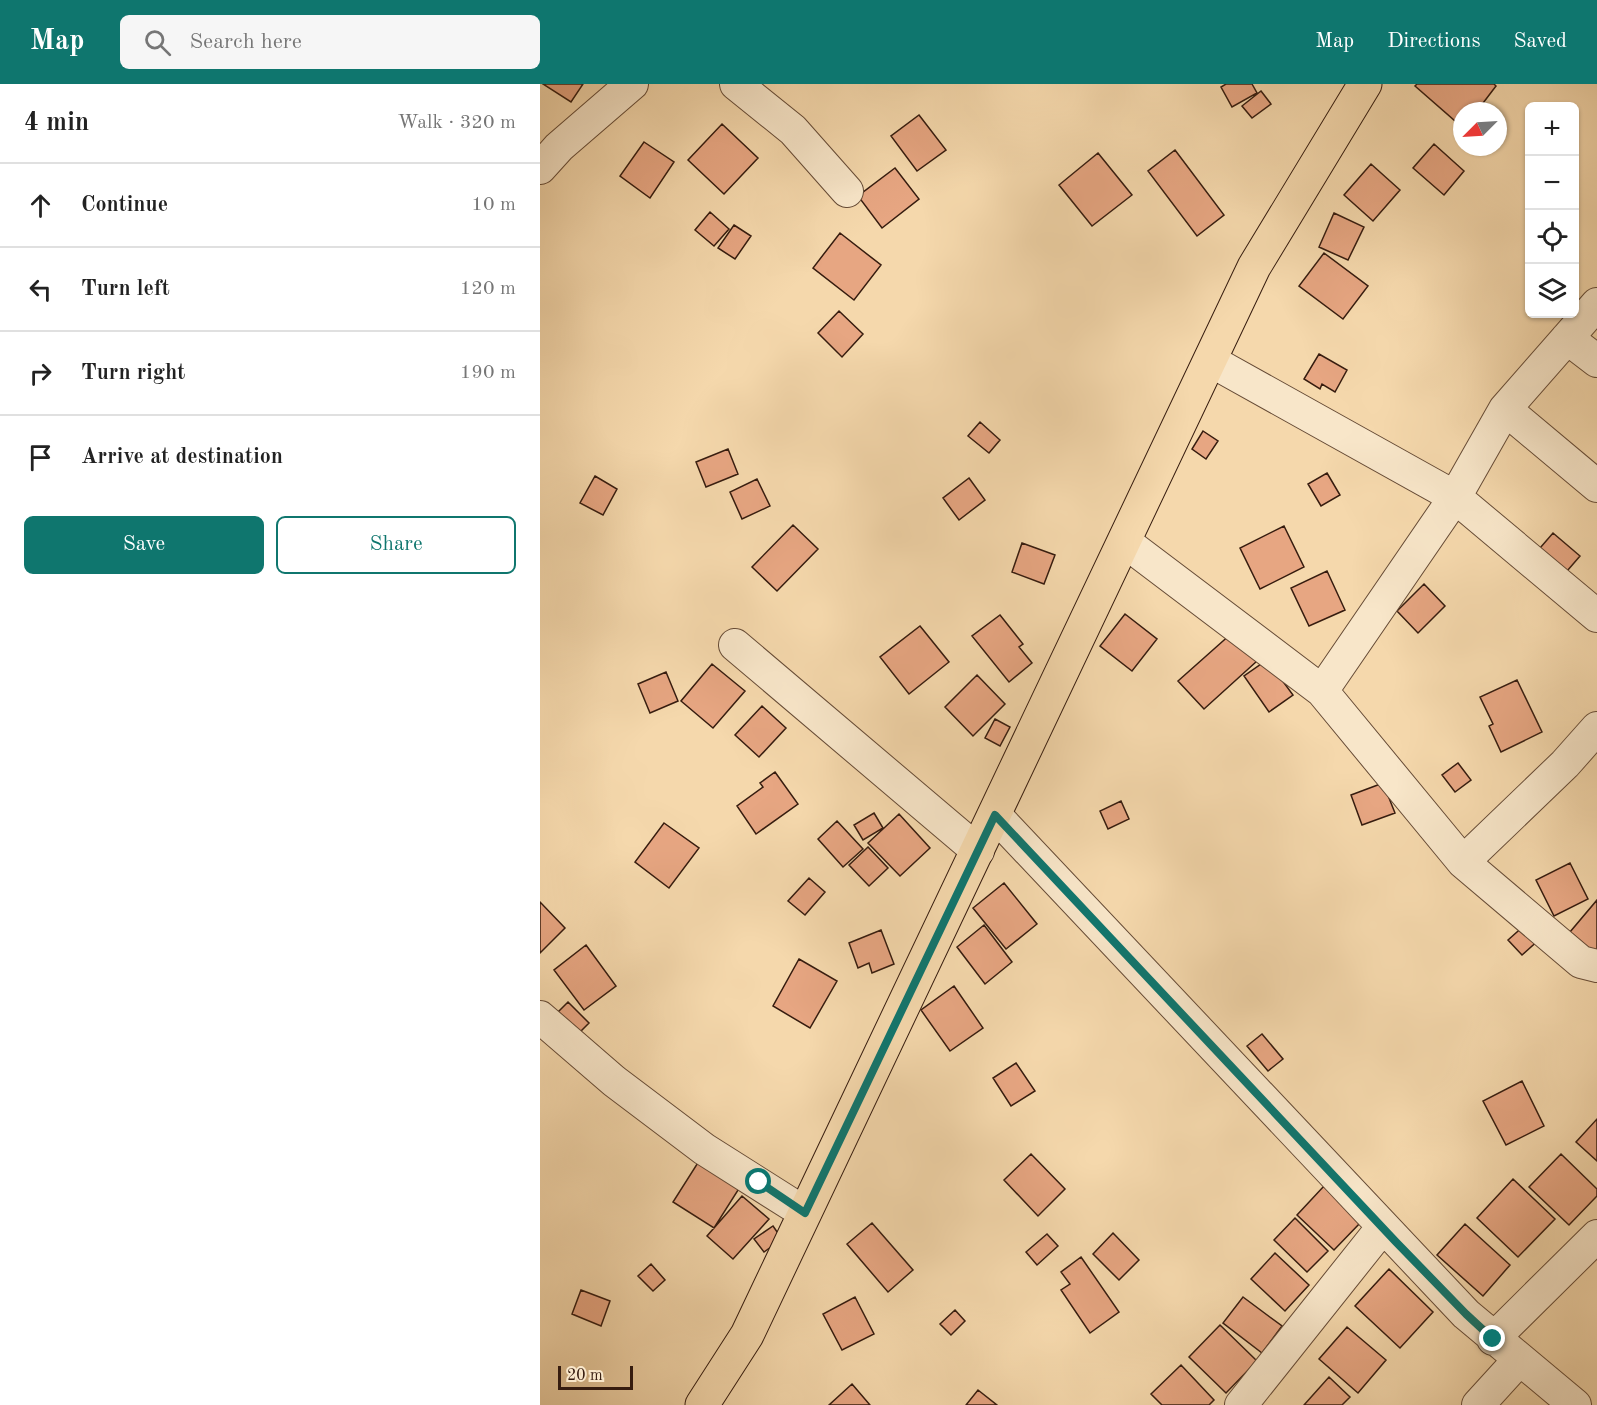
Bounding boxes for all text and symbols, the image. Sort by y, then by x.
search box [120,15,540,69]
icon: search [141,26,174,59]
text: Map [30,28,84,56]
text: Search here [189,31,302,53]
text: Map [1315,31,1354,52]
text: Directions [1387,31,1481,52]
text: Saved [1514,31,1567,52]
north arrow [1453,102,1507,156]
map controls [1525,102,1579,318]
button: + [1525,102,1579,156]
text: 4 min [24,110,89,136]
text: Walk · 320 m [397,113,516,133]
button: − [1525,156,1579,210]
icon: ahead [24,189,57,222]
text: Continue [81,194,168,216]
text: 10 m [471,195,516,215]
button: locate [1525,210,1579,264]
button: layers [1525,264,1579,318]
icon: left [24,273,57,306]
text: Turn left [81,278,170,300]
text: 120 m [460,279,516,299]
icon: right [24,357,57,390]
text: Turn right [81,362,185,384]
text: 190 m [460,363,516,383]
icon: arrive [24,441,57,474]
text: Arrive at destination [81,446,283,468]
button: Save [24,516,264,574]
button: Share [276,516,516,574]
route start [745,1168,771,1194]
route end [1479,1325,1505,1351]
scale bar [558,1363,633,1390]
text: 20 m [567,1368,603,1384]

